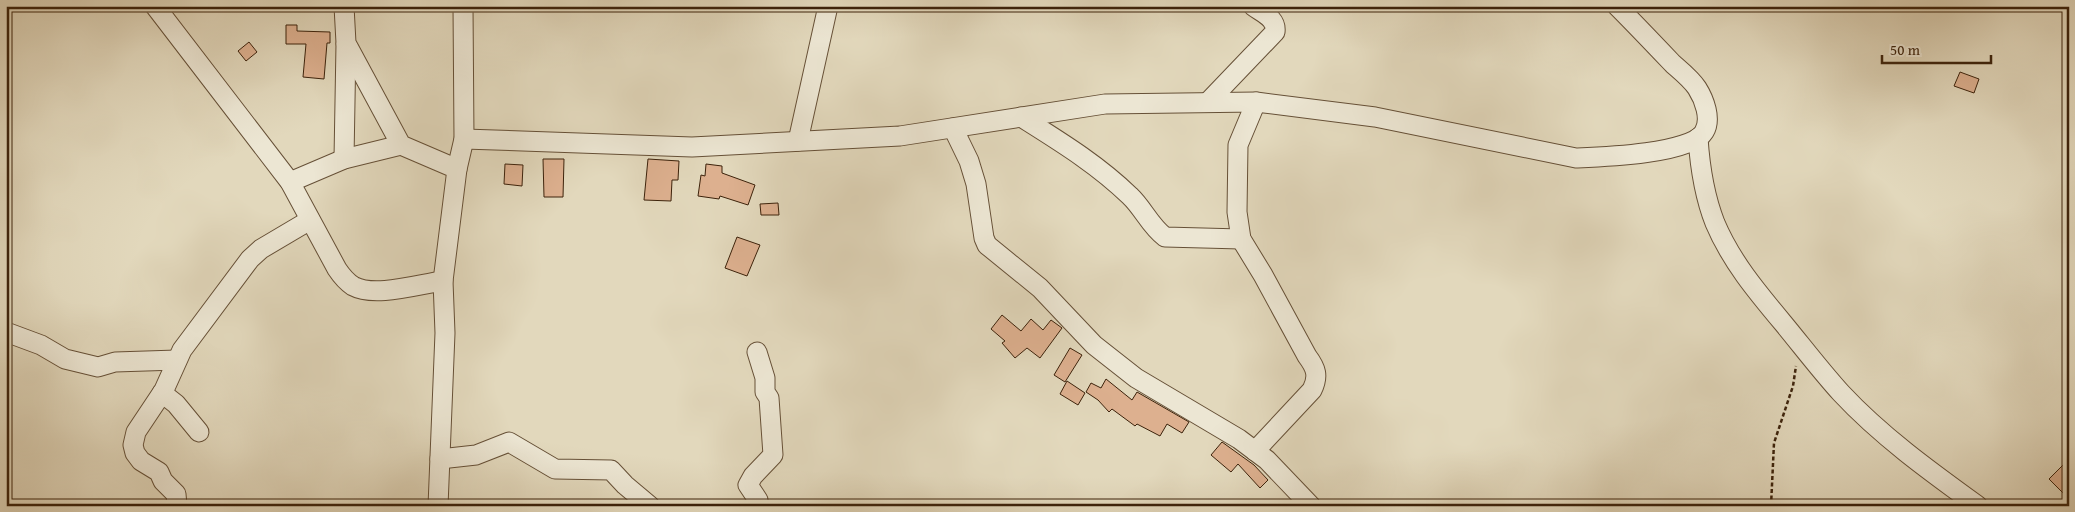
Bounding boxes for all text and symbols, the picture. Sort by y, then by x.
scale bar [1882,32,1991,64]
text: 50 m [1890,39,1921,60]

